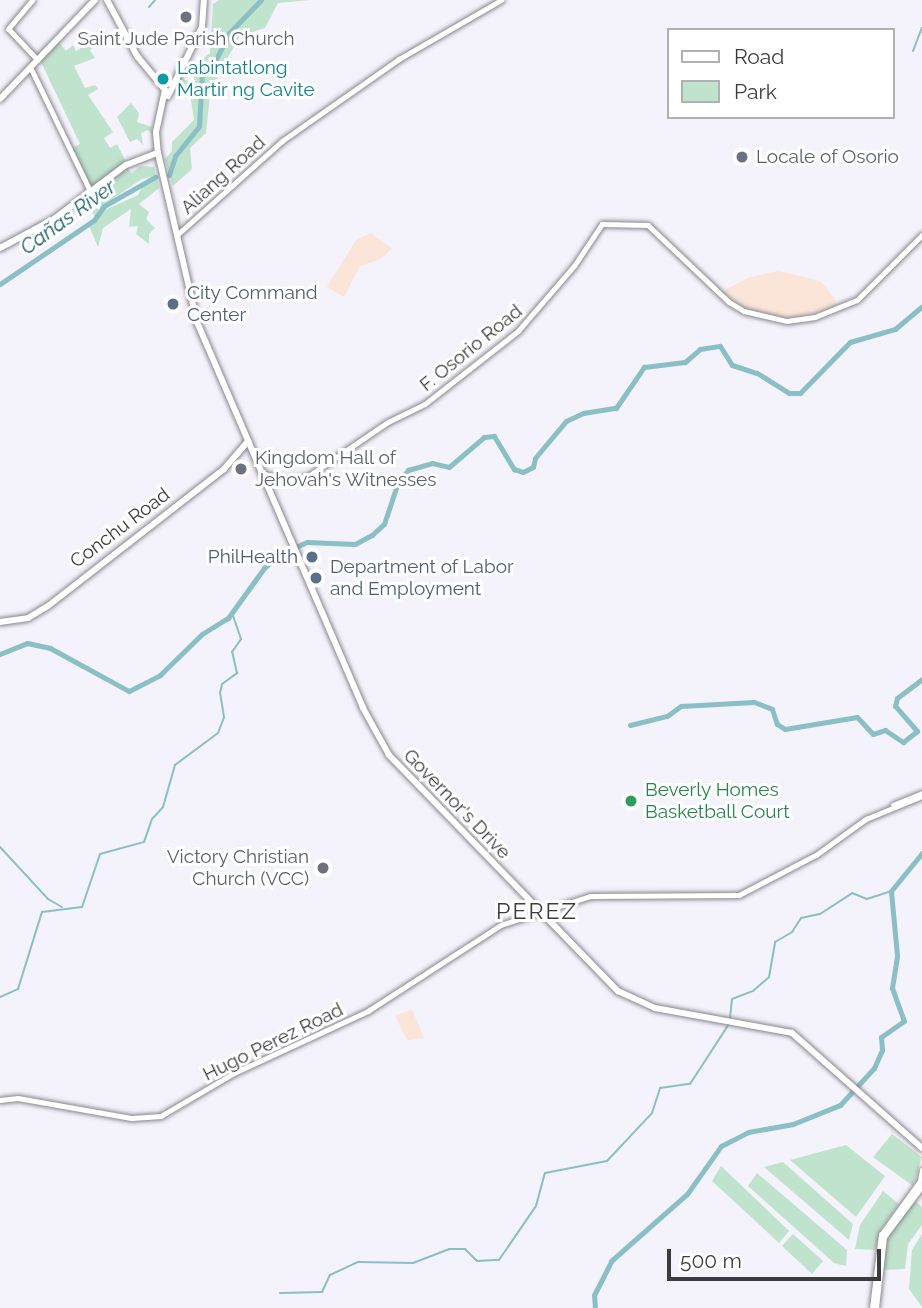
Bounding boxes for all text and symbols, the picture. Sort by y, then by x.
marker: Saint Jude Parish Church [178,9,194,25]
place label: Saint Jude Parish Church [77,28,295,50]
legend [666,28,894,119]
text: Road [734,44,784,69]
place label: Labintatlong Martir ng Cavite [177,57,315,101]
marker: Labintatlong Martir ng Cavite [155,71,171,87]
text: Park [734,79,777,104]
street label: Aliang Road [176,131,270,219]
place label: Locale of Osorio [756,146,899,168]
marker: Locale of Osorio [734,149,750,165]
water label: Cañas River [15,174,121,260]
place label: City Command Center [187,282,318,326]
marker: City Command Center [165,296,181,312]
street label: F. Osorio Road [415,300,527,396]
place label: Kingdom Hall of Jehovah's Witnesses [255,447,437,491]
marker: Kingdom Hall of Jehovah's Witnesses [233,461,249,477]
street label: Conchu Road [66,483,174,573]
place label: PhilHealth [208,546,298,568]
marker: PhilHealth [304,549,320,565]
place label: Department of Labor and Employment [330,556,514,600]
marker: Department of Labor and Employment [308,570,324,586]
street label: Governor's Drive [399,744,515,864]
place label: Beverly Homes Basketball Court [645,779,790,823]
marker: Beverly Homes Basketball Court [623,793,639,809]
place label: Victory Christian Church (VCC) [166,846,309,890]
marker: Victory Christian Church (VCC) [315,860,331,876]
district label: PEREZ [497,897,577,925]
street label: Hugo Perez Road [199,998,347,1086]
scale bar [670,1234,884,1278]
text: 500 m [680,1248,742,1273]

